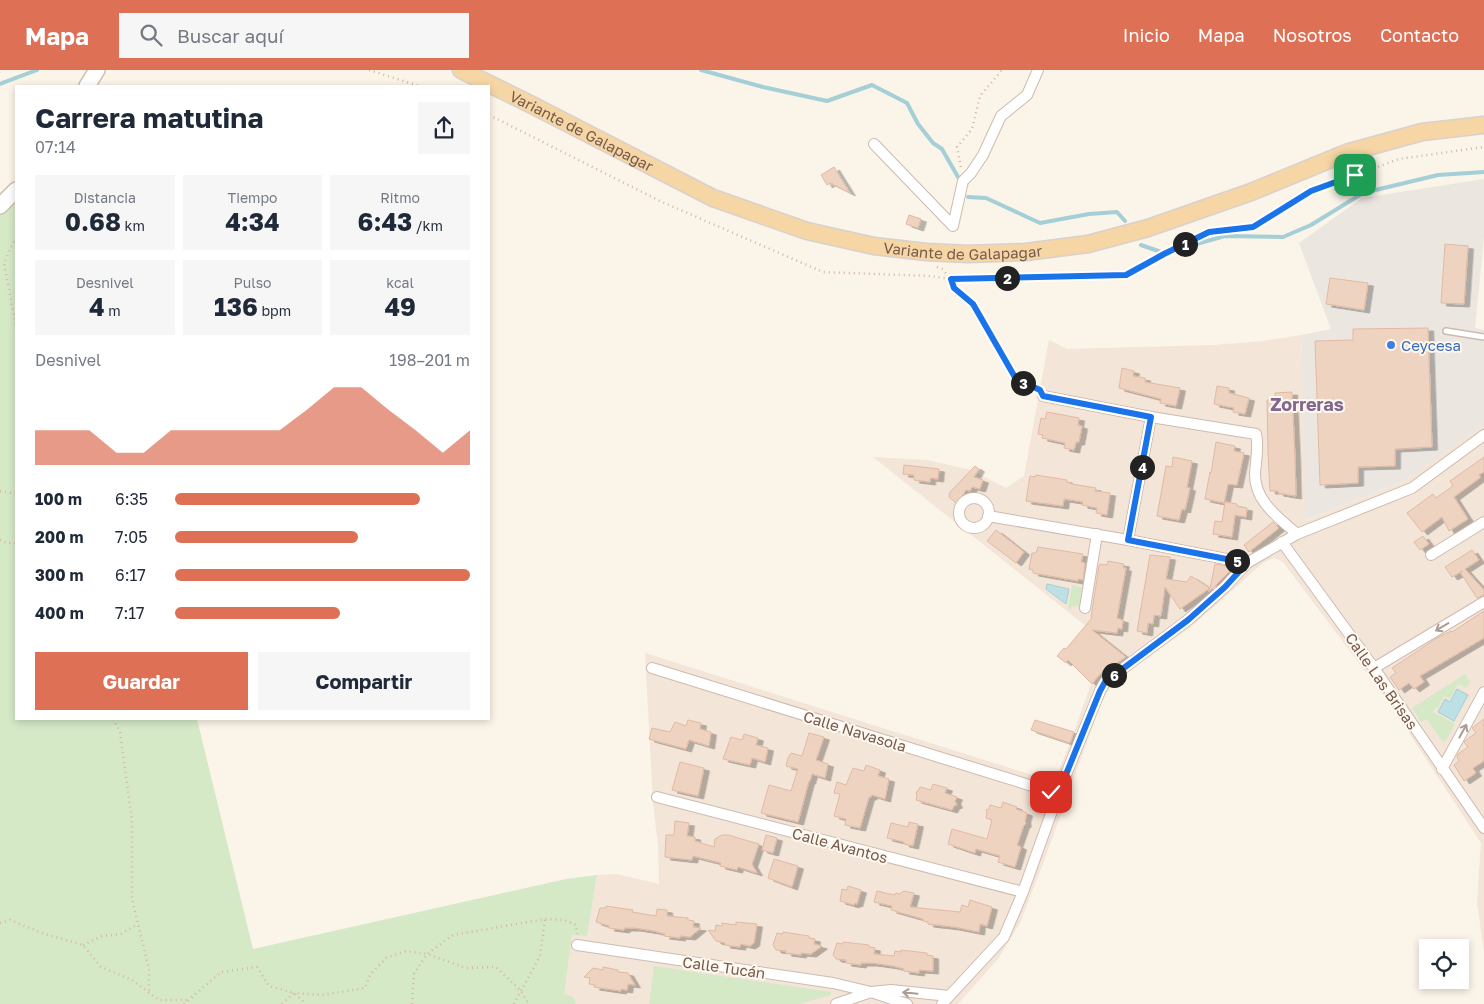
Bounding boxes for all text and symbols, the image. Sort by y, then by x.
search box [119,13,469,58]
text: Mapa [25,21,89,50]
icon: search [137,21,165,49]
text: Buscar aquí [177,24,284,47]
text: Inicio [1123,24,1170,46]
text: Mapa [1198,24,1245,46]
text: Nosotros [1273,24,1352,46]
text: Contacto [1380,24,1459,46]
street label: Variante de Galapagar [507,86,657,175]
text: Carrera matutina [35,101,263,134]
button: share [418,102,470,154]
text: 07:14 [35,137,76,157]
pin [1334,154,1376,196]
icon: arrive [1341,161,1369,189]
text: Distancia [74,189,136,206]
text: Tiempo [228,189,277,206]
text: Ritmo [380,189,420,206]
text: 0.68 [65,206,121,237]
text: 4:34 [225,206,280,237]
text: 6:43 [358,206,412,237]
text: km [121,217,145,234]
text: /km [412,217,443,234]
pin: 1 [1172,232,1198,256]
text: 1 [1182,236,1189,253]
street label: Variante de Galapagar [883,238,1043,263]
pin: 2 [994,266,1020,290]
text: 2 [1003,270,1012,287]
text: Desnivel [76,274,134,291]
text: Pulso [234,274,271,291]
text: kcal [386,274,414,291]
text: 4 [89,291,105,322]
text: 136 [214,291,258,322]
text: 49 [384,291,416,322]
text: m [105,302,121,319]
text: bpm [258,302,291,319]
place label: Ceycesa [1401,336,1461,354]
marker: Ceycesa [1385,339,1397,351]
text: Desnivel [35,350,101,370]
text: 198–201 m [389,350,470,370]
pin: 3 [1010,370,1036,396]
text: 3 [1019,375,1028,392]
district label: Zorreras [1270,393,1344,415]
pin: 4 [1130,454,1154,480]
text: 4 [1138,459,1147,476]
text: 100 m [35,489,82,509]
text: 6:35 [115,489,148,509]
text: 200 m [35,527,84,547]
text: 7:05 [115,527,147,547]
pin: 5 [1224,548,1250,574]
text: 5 [1233,553,1242,570]
text: 300 m [35,565,84,585]
text: 6:17 [115,565,146,585]
text: 400 m [35,603,84,623]
text: 7:17 [115,603,145,623]
one-way arrow [1436,623,1450,633]
street label: Calle Las Brisas [1342,629,1422,733]
button: Guardar [35,652,248,710]
button: Compartir [258,652,470,710]
pin: 6 [1102,662,1126,688]
text: 6 [1110,667,1119,684]
street label: Calle Navasola [801,707,909,755]
one-way arrow [1458,723,1468,738]
pin [1030,771,1072,813]
icon: check [1037,778,1065,806]
street label: Calle Avantos [790,824,890,866]
map controls [1419,939,1469,989]
button: locate [1419,939,1469,989]
street label: Calle Tucán [681,952,767,982]
one-way arrow [903,988,919,998]

